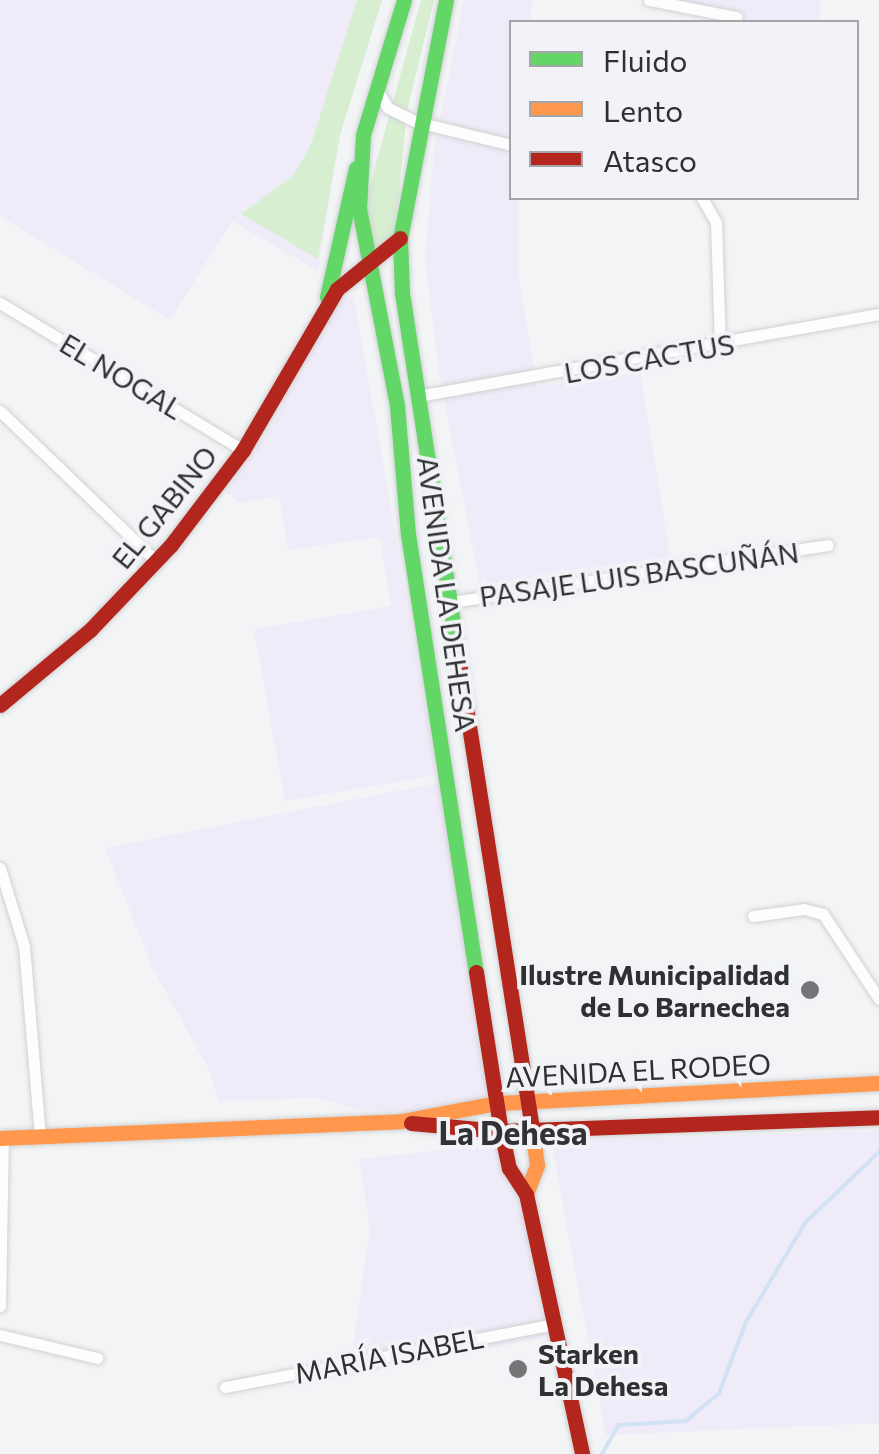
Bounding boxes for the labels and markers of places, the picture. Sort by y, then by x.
place label: Ilustre Municipalidad de Lo Barnechea [519,957,790,1023]
marker: Ilustre Municipalidad de Lo Barnechea [799,979,821,1001]
place label: Starken La Dehesa [538,1336,668,1402]
marker: Starken La Dehesa [507,1358,529,1380]

